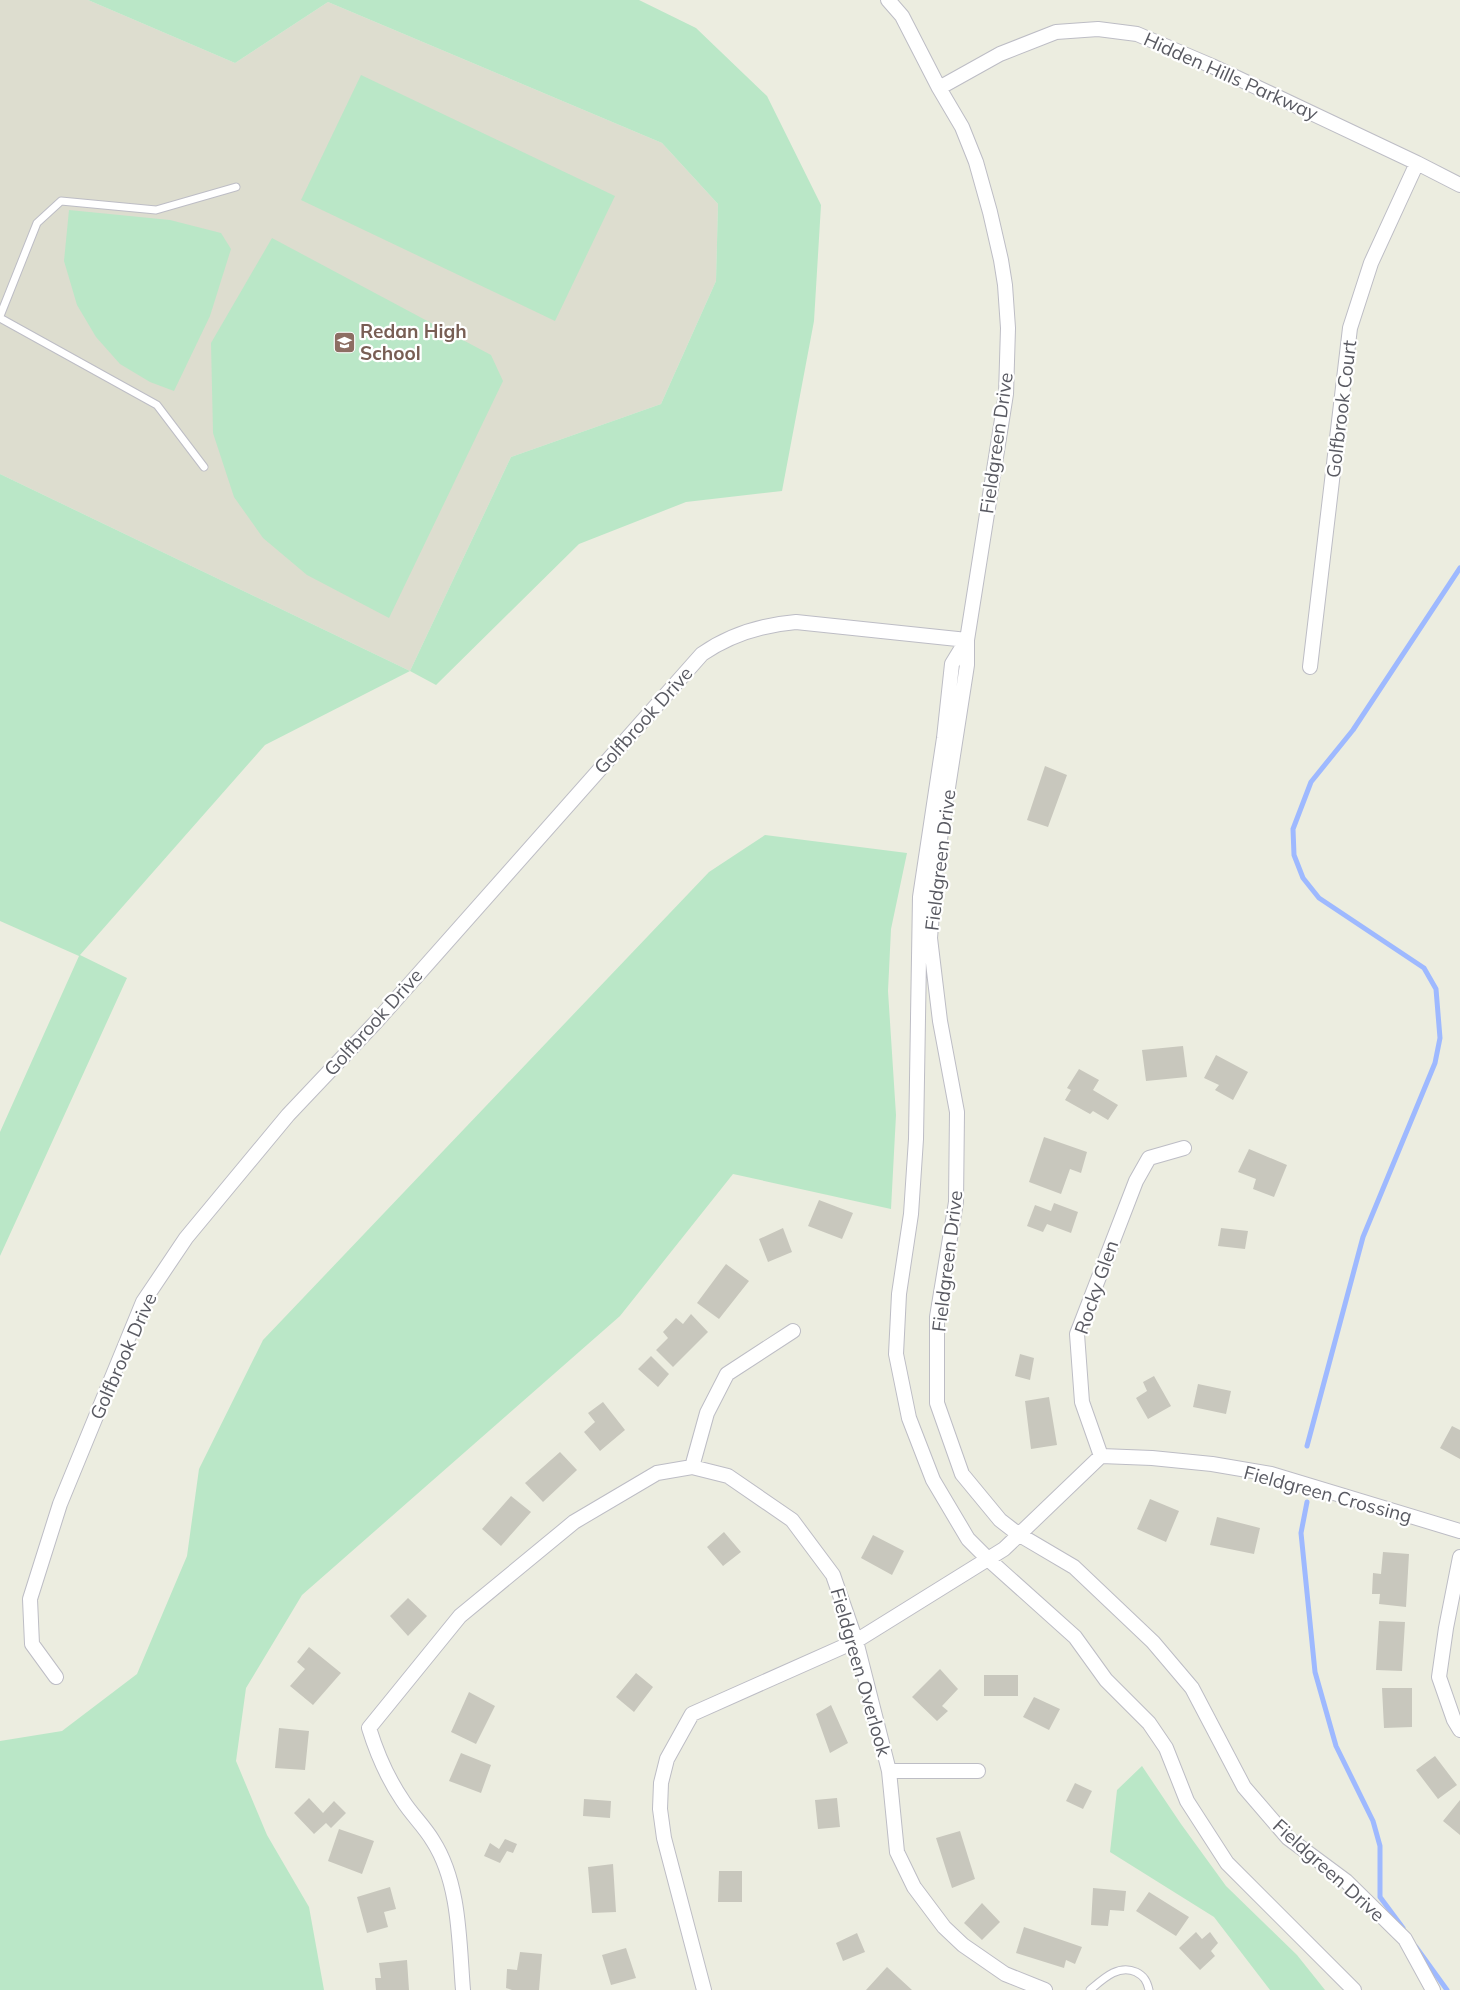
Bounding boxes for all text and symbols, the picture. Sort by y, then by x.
street label: Hidden Hills Parkway [1140,27,1322,125]
place label: Redan High School [360,319,467,365]
school or university icon: Redan High School [332,330,356,354]
street label: Golfbrook Court [1321,338,1361,479]
street label: Fieldgreen Drive [974,371,1018,515]
street label: Golfbrook Drive [589,661,697,779]
street label: Fieldgreen Drive [919,788,961,932]
street label: Golfbrook Drive [319,963,427,1081]
street label: Fieldgreen Drive [926,1189,968,1333]
street label: Rocky Glen [1069,1237,1123,1337]
street label: Golfbrook Drive [84,1289,162,1423]
street label: Fieldgreen Crossing [1241,1460,1415,1528]
street label: Fieldgreen Overlook [825,1585,897,1759]
street label: Fieldgreen Drive [1268,1813,1390,1927]

